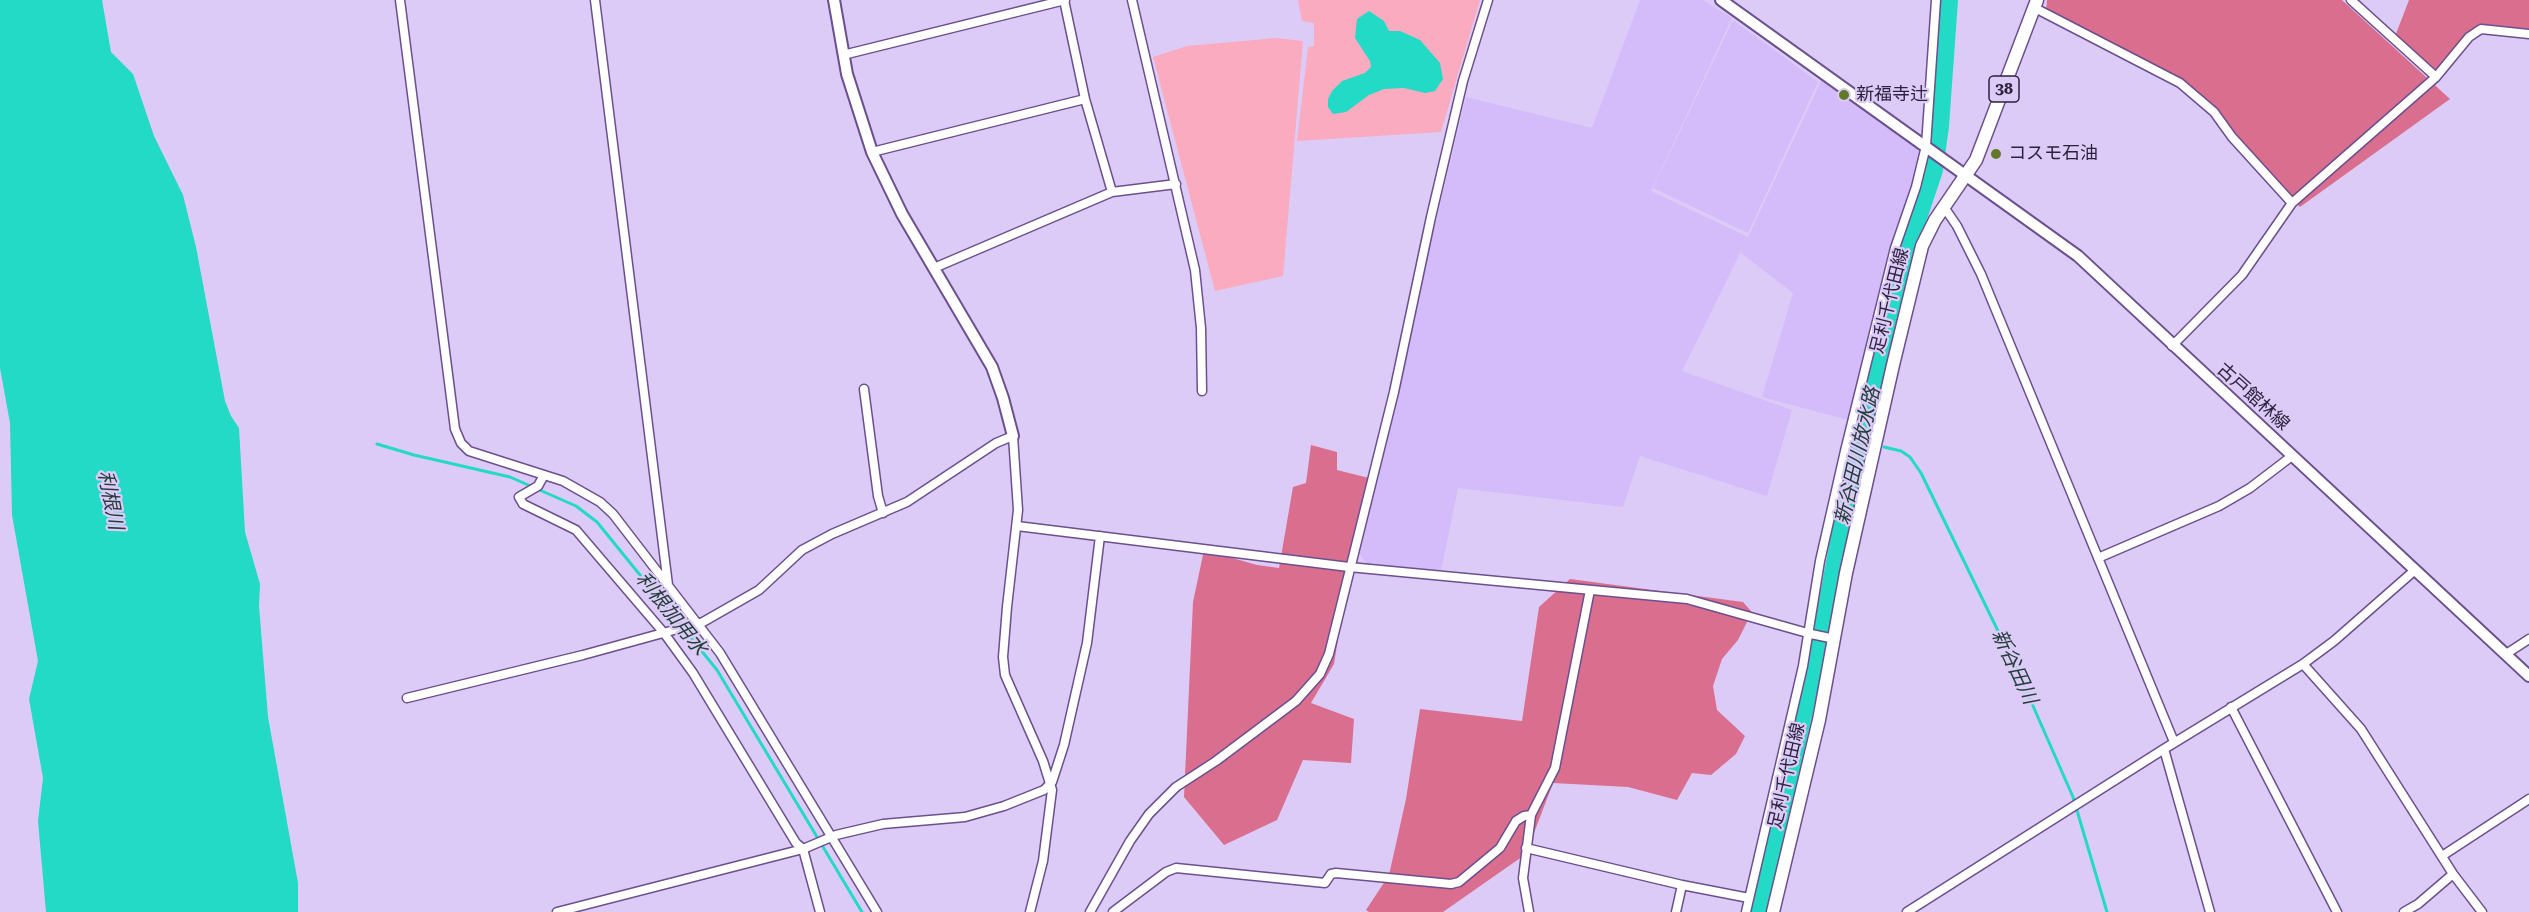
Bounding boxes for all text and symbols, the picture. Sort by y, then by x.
road number: 38 [1989,76,2019,102]
place label: 新福寺辻 [1856,84,1928,106]
marker: 新福寺辻 [1837,88,1851,102]
place label: コスモ石油 [2008,143,2098,165]
marker: コスモ石油 [1989,147,2003,161]
street label: 足利千代田線 [1866,246,1914,356]
street label: 古戸館林線 [2212,359,2294,435]
water label: 新谷田川放水路 [1831,385,1885,527]
water label: 利根川 [92,468,128,532]
water label: 利根加用水 [630,568,712,660]
water label: 新谷田川 [1986,626,2042,708]
street label: 足利千代田線 [1764,721,1810,831]

